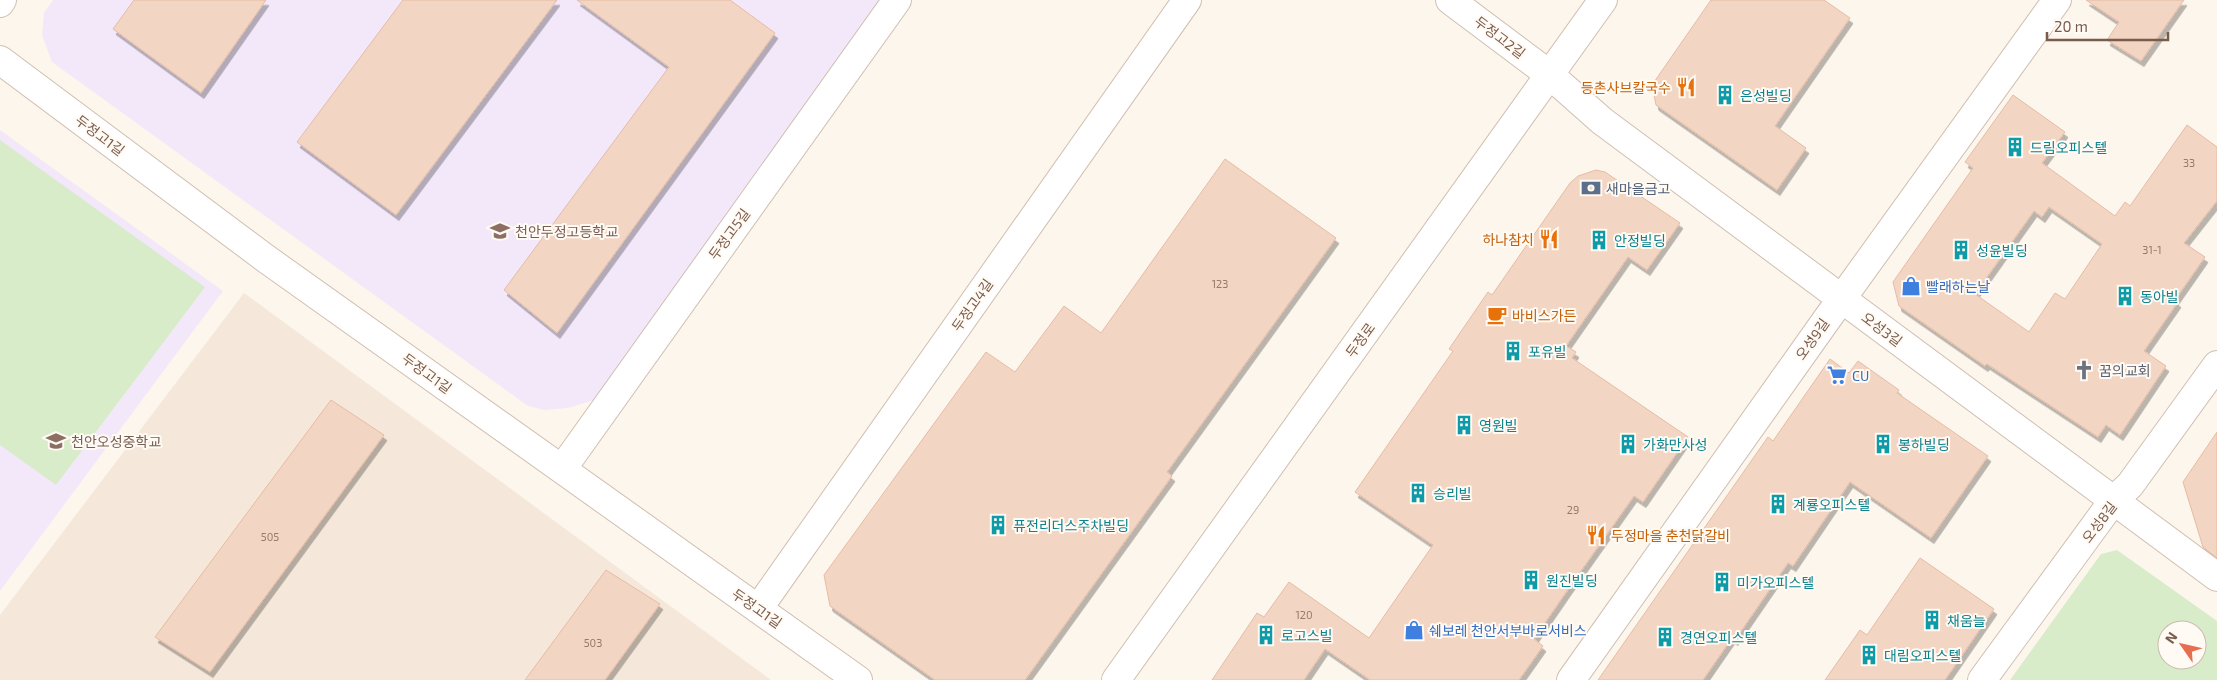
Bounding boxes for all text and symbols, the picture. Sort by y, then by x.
scale bar [2047,10,2168,42]
street label: 두정고2길 [1471,12,1529,62]
text: 20 m [2054,17,2088,35]
restaurant icon: 등촌사브칼국수 [1675,76,1697,98]
place label: 등촌사브칼국수 [1581,79,1671,96]
building icon: 은성빌딩 [1714,84,1736,106]
place label: 은성빌딩 [1740,87,1792,104]
street label: 두정고1길 [72,111,128,159]
building icon: 드림오피스텔 [2004,136,2026,158]
place label: 드림오피스텔 [2030,139,2107,156]
house number: 33 [2183,156,2195,169]
bank icon: 새마을금고 [1580,177,1602,199]
place label: 새마을금고 [1606,180,1671,197]
street label: 두정고5길 [705,205,753,263]
school or university icon: 천안두정고등학교 [489,220,511,242]
place label: 천안두정고등학교 [515,223,618,240]
restaurant icon: 하나참치 [1538,228,1560,250]
building icon: 안정빌딩 [1588,229,1610,251]
place label: 하나참치 [1482,231,1534,248]
place label: 안정빌딩 [1614,232,1666,249]
building icon: 성윤빌딩 [1950,239,1972,261]
place label: 성윤빌딩 [1976,242,2028,259]
house number: 31-1 [2142,243,2162,256]
street label: 두정고4길 [948,275,996,335]
shop icon: 빨래하는날 [1900,275,1922,297]
house number: 123 [1212,277,1228,290]
place label: 빨래하는날 [1926,278,1991,295]
building icon: 동아빌 [2114,285,2136,307]
place label: 동아빌 [2140,288,2179,305]
cafe icon: 바비스가든 [1486,304,1508,326]
place label: 바비스가든 [1512,307,1577,324]
street label: 오성3길 [1858,308,1906,350]
street label: 오성9길 [1792,315,1832,363]
street label: 두정로 [1342,319,1378,361]
building icon: 포유빌 [1502,340,1524,362]
place label: 포유빌 [1528,343,1567,360]
street label: 두정고1길 [399,349,455,397]
church icon: 꿈의교회 [2073,359,2095,381]
place label: 꿈의교회 [2099,362,2151,379]
supermarket icon: CU [1826,364,1848,386]
place label: CU [1852,367,1869,384]
building icon: 영원빌 [1453,414,1475,436]
place label: 영원빌 [1479,417,1518,434]
school or university icon: 천안오성중학교 [45,430,67,452]
place label: 천안오성중학교 [71,433,161,450]
building icon: 가화만사성 [1617,433,1639,455]
building icon: 봉하빌딩 [1872,433,1894,455]
place label: 가화만사성 [1643,436,1707,453]
place label: 봉하빌딩 [1898,436,1950,453]
building icon: 승리빌 [1407,482,1429,504]
place label: 승리빌 [1433,485,1472,502]
building icon: 계룡오피스텔 [1767,493,1789,515]
place label: 계룡오피스텔 [1793,496,1870,513]
street label: 오성8길 [2078,498,2120,546]
house number: 29 [1567,503,1579,516]
building icon: 퓨전리더스주차빌딩 [987,514,1009,536]
place label: 퓨전리더스주차빌딩 [1013,517,1129,534]
restaurant icon: 두정마을 춘천닭갈비 [1585,524,1607,546]
place label: 두정마을 춘천닭갈비 [1611,527,1730,544]
house number: 505 [261,530,279,543]
building icon: 원진빌딩 [1520,569,1542,591]
building icon: 미가오피스텔 [1711,571,1733,593]
place label: 원진빌딩 [1546,572,1598,589]
place label: 미가오피스텔 [1737,574,1814,591]
street label: 두정고1길 [729,585,785,631]
house number: 120 [1295,608,1313,621]
building icon: 채움늘 [1921,609,1943,631]
place label: 채움늘 [1947,612,1986,629]
shop icon: 쉐보레 천안서부바로서비스 [1403,619,1425,641]
north arrow [2157,620,2207,670]
place label: 쉐보레 천안서부바로서비스 [1429,622,1587,639]
building icon: 로고스빌 [1255,624,1277,646]
building icon: 경연오피스텔 [1654,626,1676,648]
place label: 로고스빌 [1281,627,1333,644]
place label: 경연오피스텔 [1680,629,1757,646]
text: N [2161,629,2181,646]
house number: 503 [584,636,602,649]
building icon: 대림오피스텔 [1858,644,1880,666]
place label: 대림오피스텔 [1884,647,1961,664]

